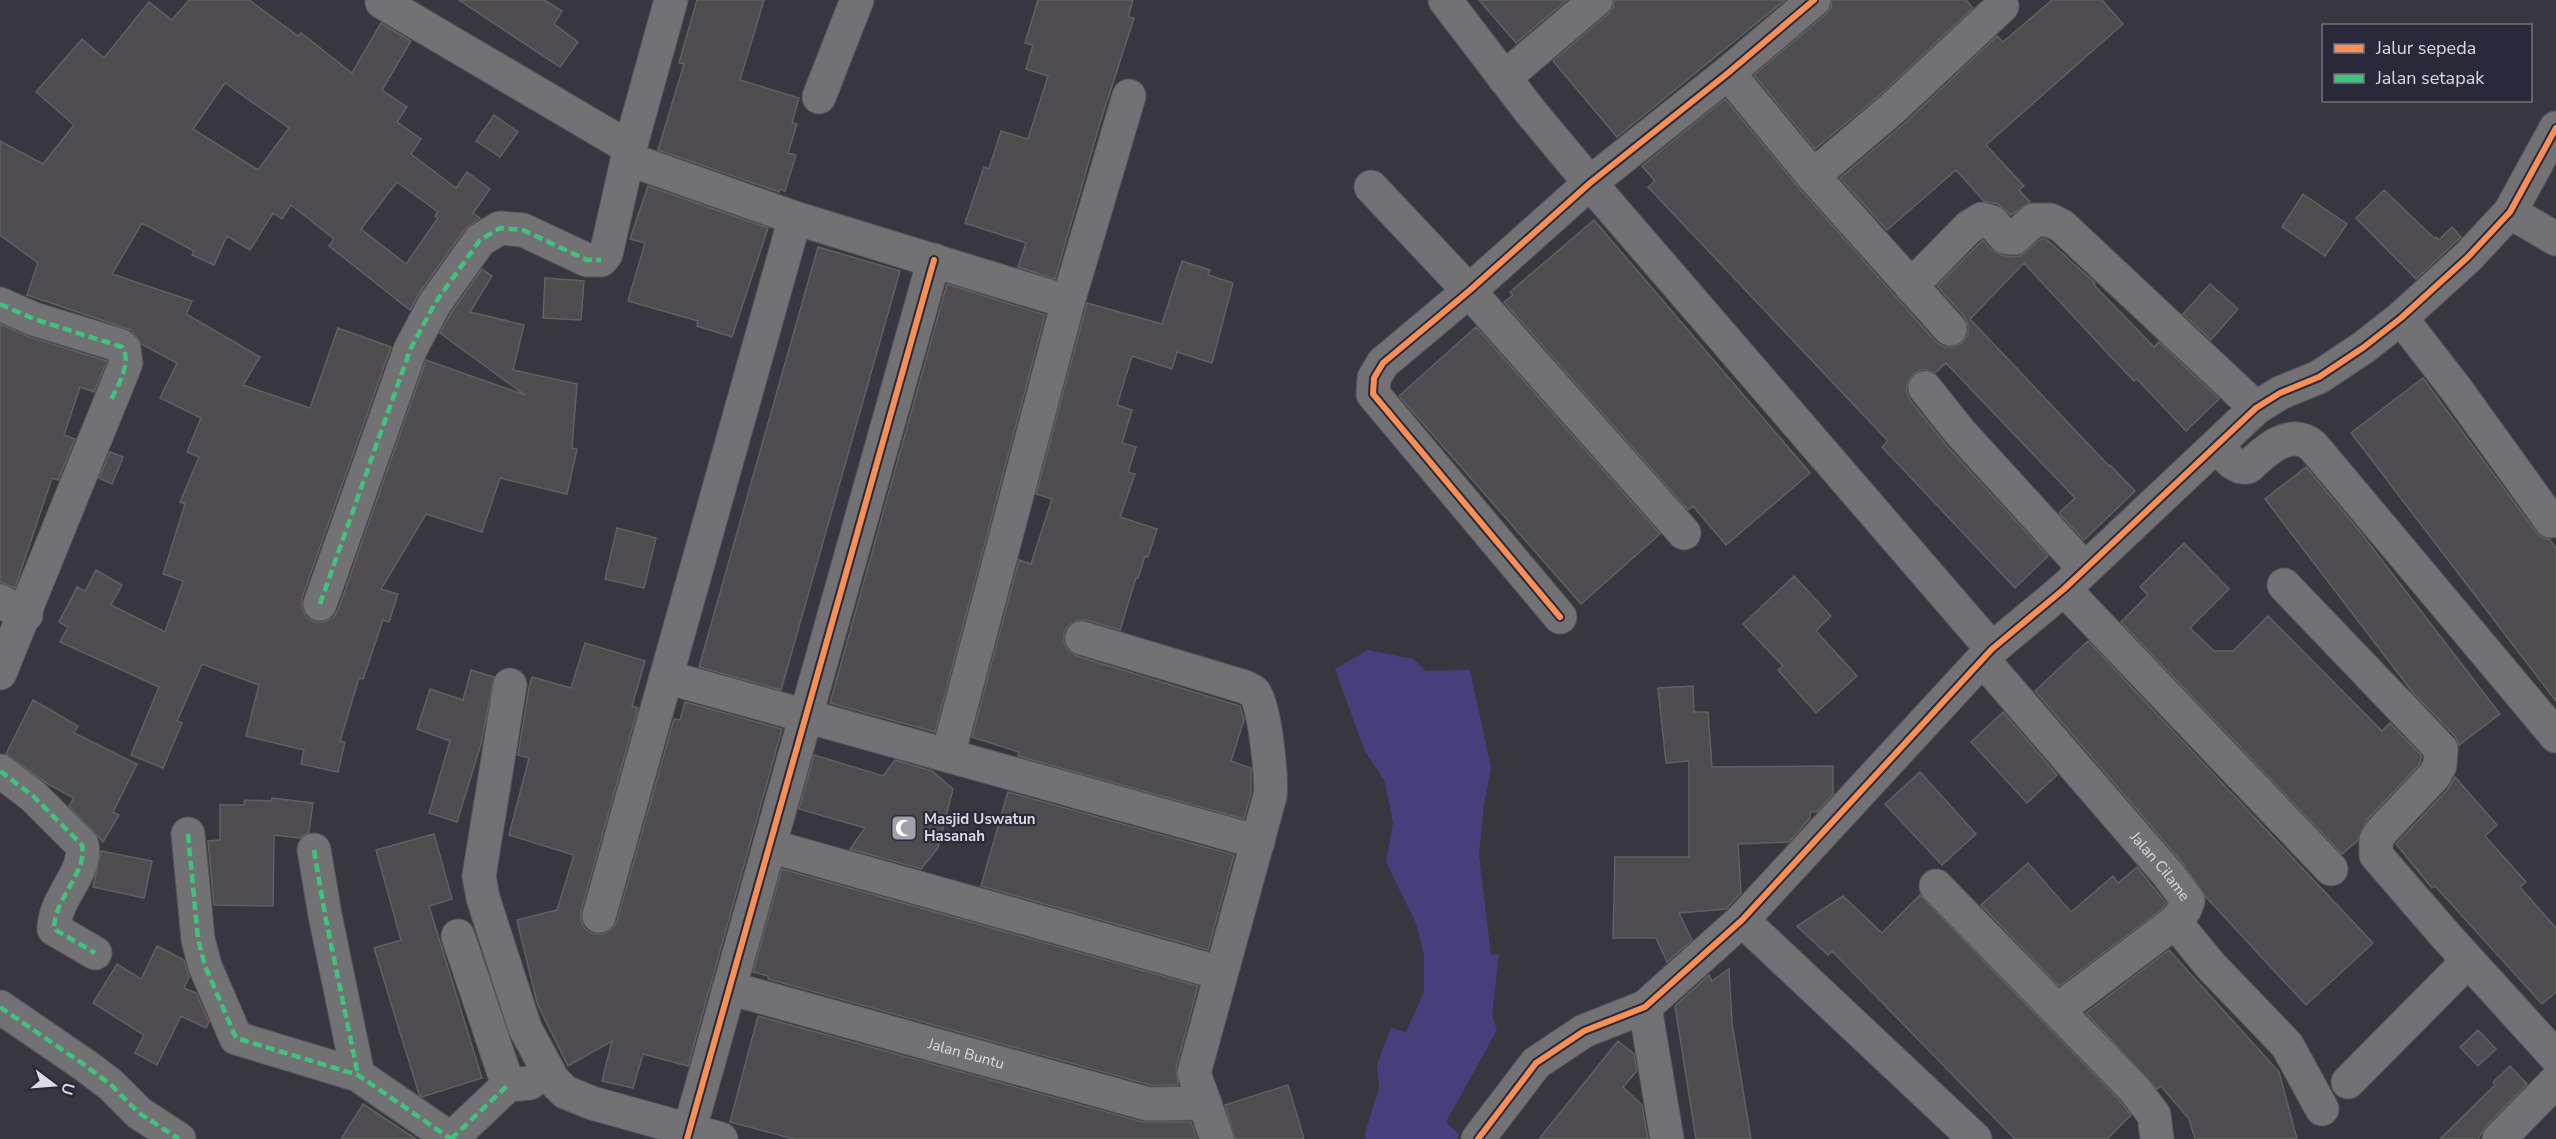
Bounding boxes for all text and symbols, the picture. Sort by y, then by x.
legend [2322,24,2532,102]
text: Jalur sepeda [2375,36,2476,60]
text: Jalan setapak [2375,66,2485,90]
place label: Masjid Uswatun Hasanah [924,809,1036,846]
mosque icon: Masjid Uswatun Hasanah [889,813,919,843]
street label: Jalan Cilame [2125,827,2195,905]
street label: Jalan Buntu [925,1033,1007,1074]
north arrow [24,1055,84,1115]
text: U [55,1080,80,1098]

